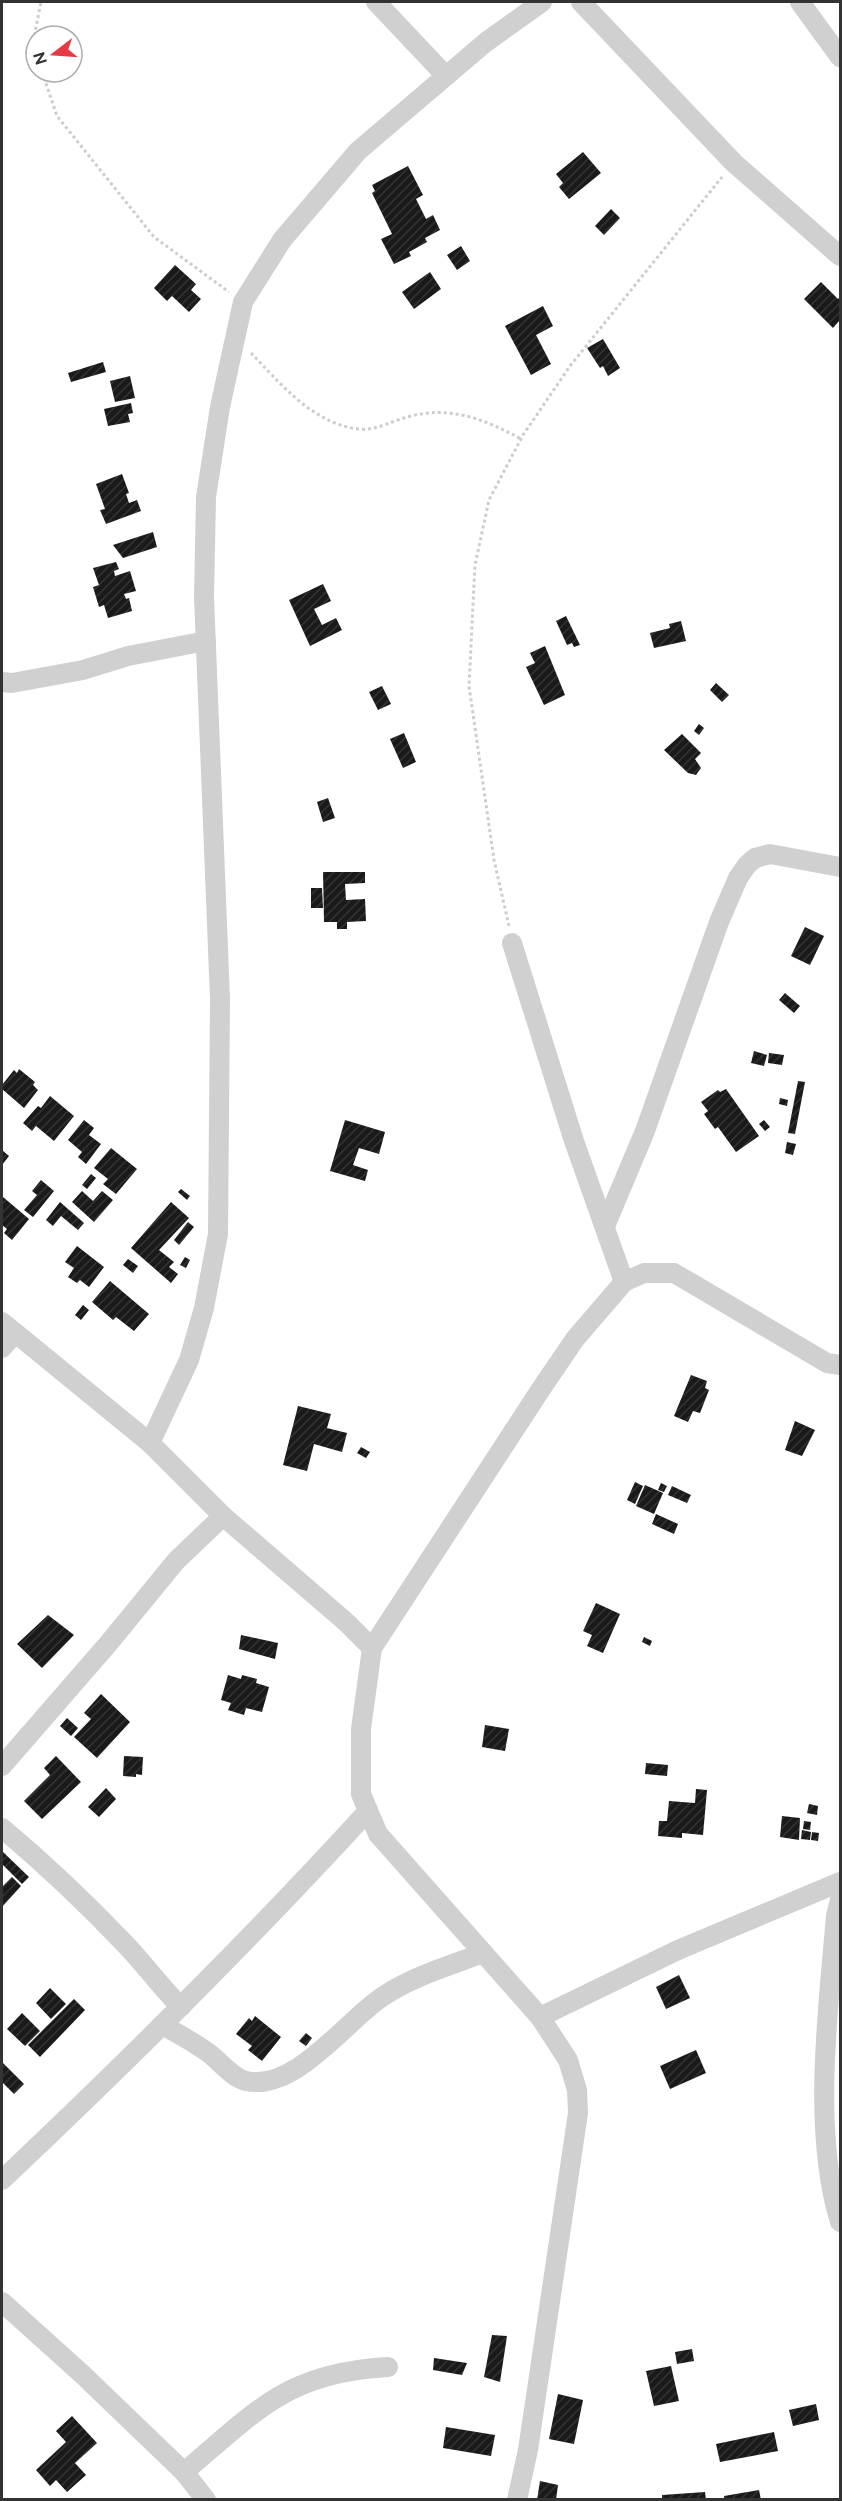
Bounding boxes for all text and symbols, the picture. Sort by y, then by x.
north arrow [24,24,84,84]
text: N [29,50,51,67]

